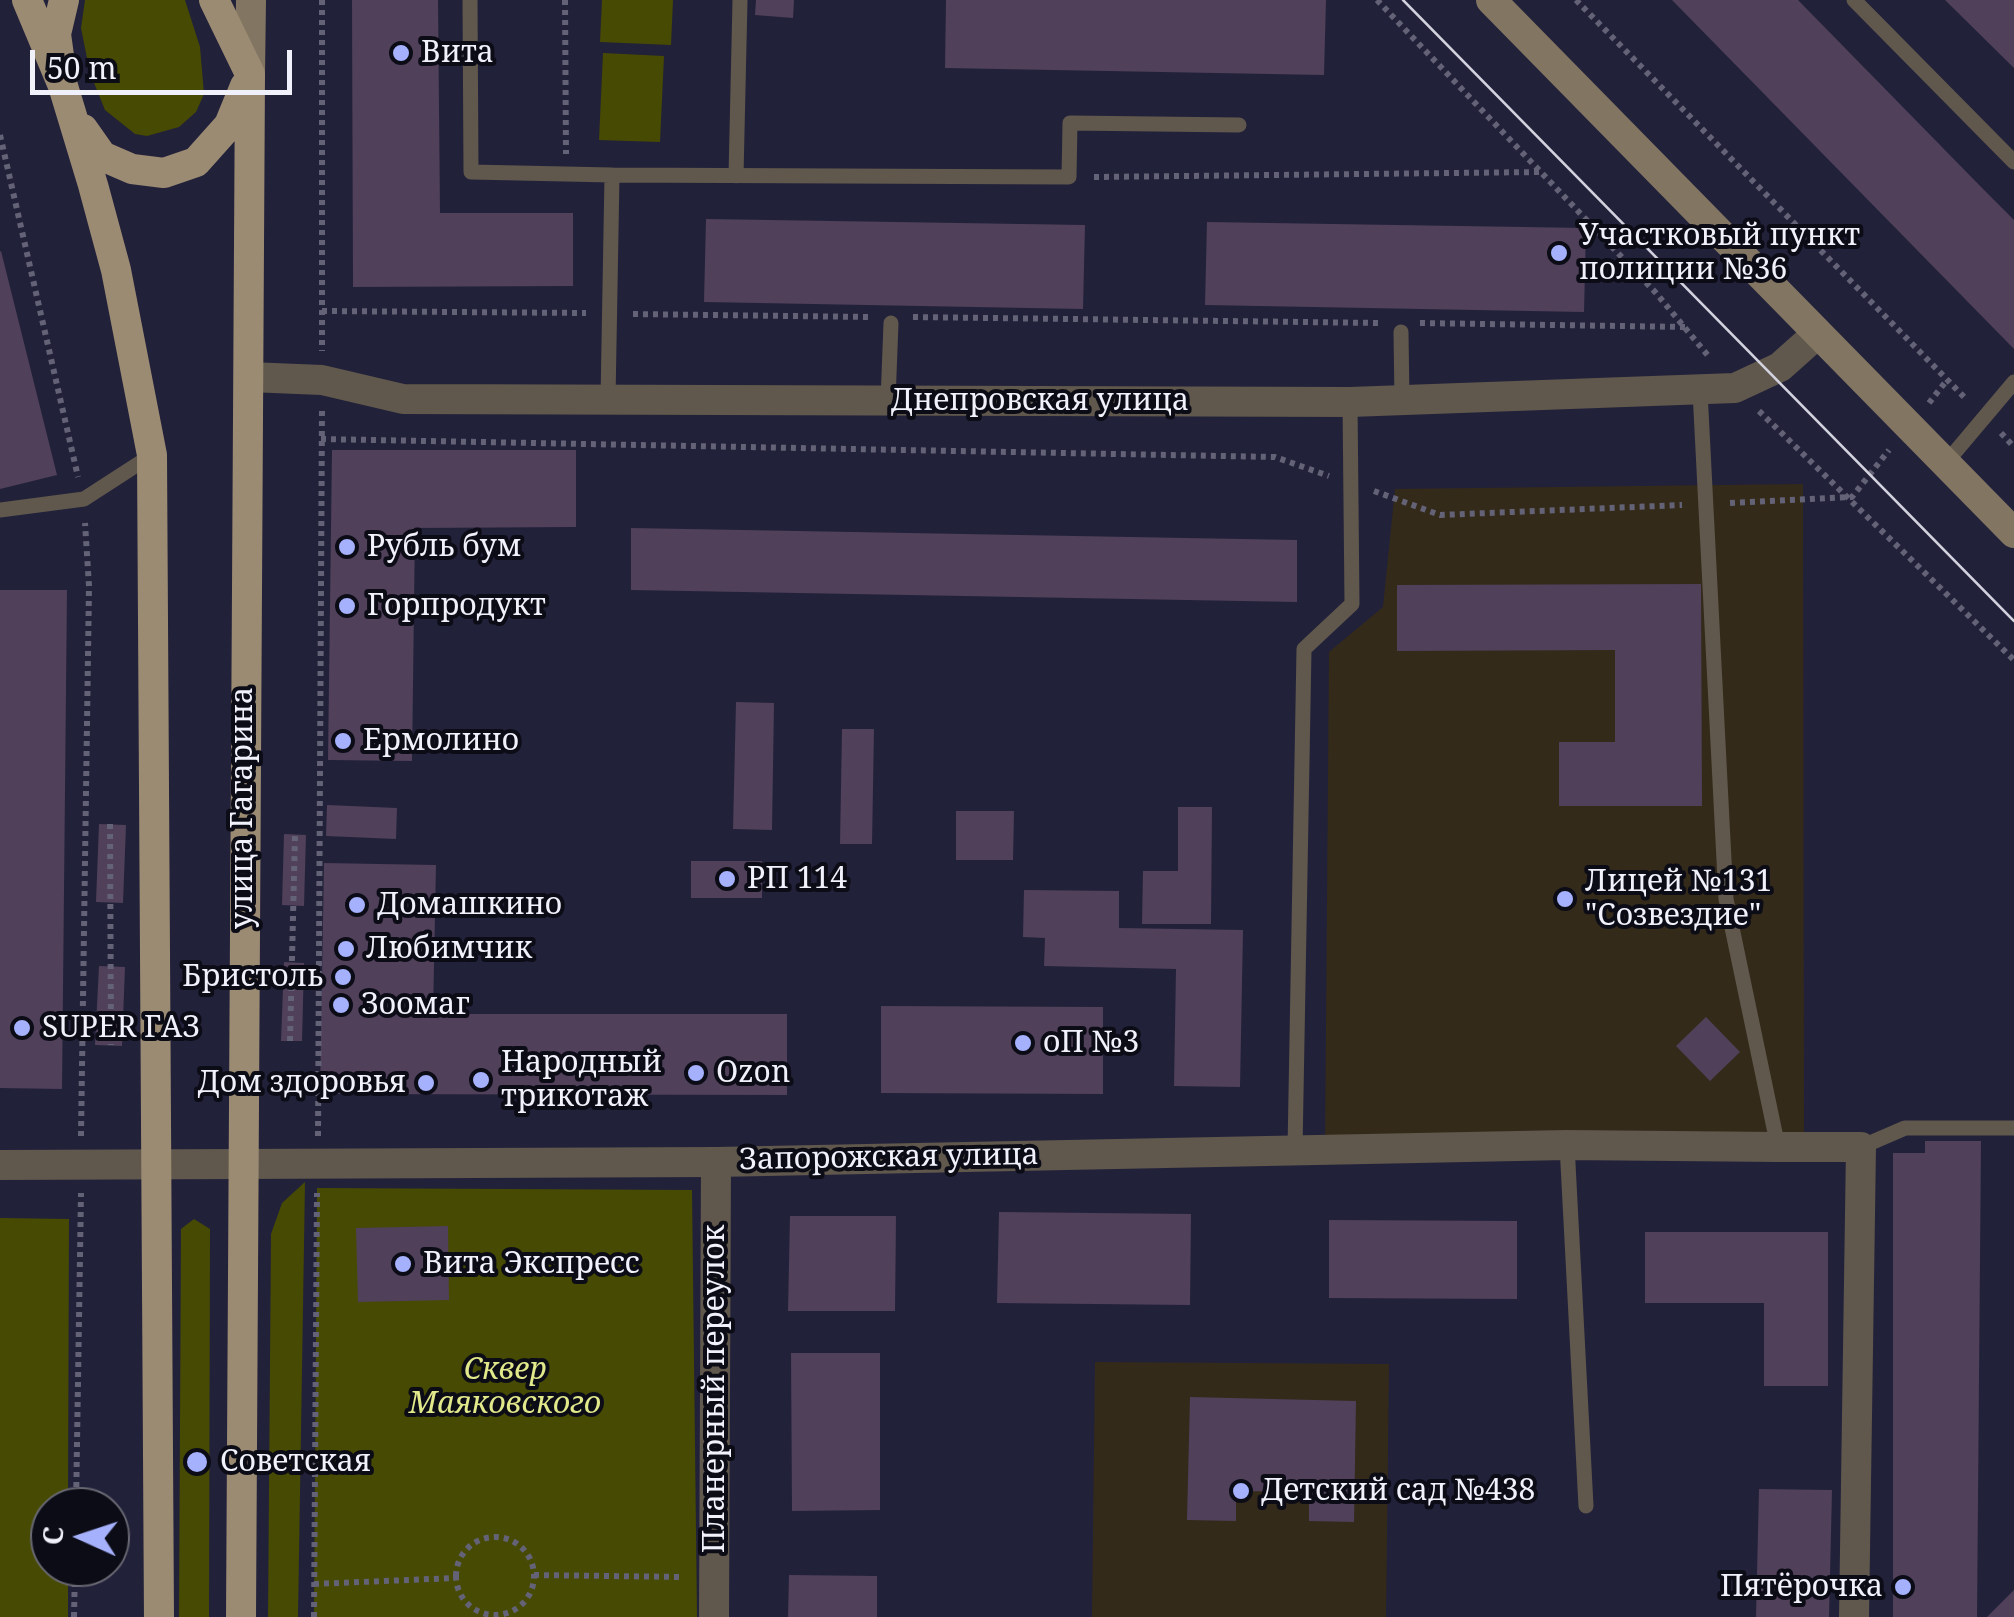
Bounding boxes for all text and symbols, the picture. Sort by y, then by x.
scale bar [35,30,298,92]
place label: Вита [421,35,494,71]
marker: Вита [390,42,412,64]
text: 50 m [47,47,117,88]
place label: Участковый пункт полиции №36 [1579,218,1860,288]
marker: Участковый пункт полиции №36 [1548,242,1570,264]
street label: Днепровская улица [891,383,1189,419]
place label: Рубль бум [367,529,522,565]
marker: Рубль бум [336,536,358,558]
place label: Горпродукт [367,588,546,624]
marker: Горпродукт [336,595,358,617]
street label: улица Гагарина [225,687,261,929]
place label: Ермолино [363,723,519,759]
marker: Ермолино [332,730,354,752]
place label: РП 114 [747,861,847,897]
place label: Лицей №131 "Созвездие" [1585,864,1772,934]
marker: РП 114 [716,868,738,890]
place label: Домашкино [377,887,562,923]
marker: Лицей №131 "Созвездие" [1554,888,1576,910]
marker: Домашкино [346,894,368,916]
place label: Любимчик [366,931,532,967]
marker: Любимчик [335,938,357,960]
place label: Бристоль [182,959,323,995]
marker: Бристоль [332,966,354,988]
place label: Зоомаг [361,987,470,1023]
marker: Зоомаг [330,994,352,1016]
place label: SUPER ГАЗ [42,1010,200,1046]
marker: SUPER ГАЗ [11,1017,33,1039]
place label: оП №3 [1043,1025,1139,1061]
marker: оП №3 [1012,1032,1034,1054]
place label: Народный трикотаж [501,1045,662,1116]
place label: Ozon [716,1055,790,1091]
marker: Ozon [685,1062,707,1084]
place label: Дом здоровья [198,1065,406,1101]
marker: Народный трикотаж [470,1069,492,1091]
marker: Дом здоровья [415,1072,437,1094]
street label: Запорожская улица [739,1137,1039,1179]
street label: Планерный переулок [697,1225,733,1553]
place label: Вита Экспресс [423,1246,639,1282]
marker: Вита Экспресс [392,1253,414,1275]
park label: Сквер Маяковского [409,1352,601,1422]
place label: Советская [220,1444,371,1480]
marker: Советская [184,1449,210,1475]
place label: Детский сад №438 [1261,1473,1535,1509]
marker: Детский сад №438 [1230,1480,1252,1502]
north arrow [30,1487,130,1587]
text: С [33,1525,71,1546]
place label: Пятёрочка [1720,1569,1883,1605]
marker: Пятёрочка [1892,1576,1914,1598]

